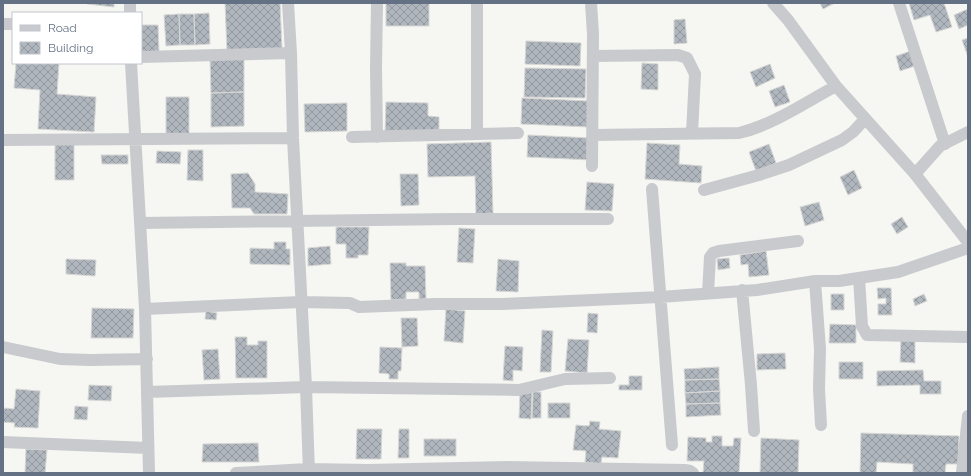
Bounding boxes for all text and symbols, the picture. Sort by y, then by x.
legend [12,12,142,64]
text: Road [48,21,77,35]
text: Building [48,41,94,55]

